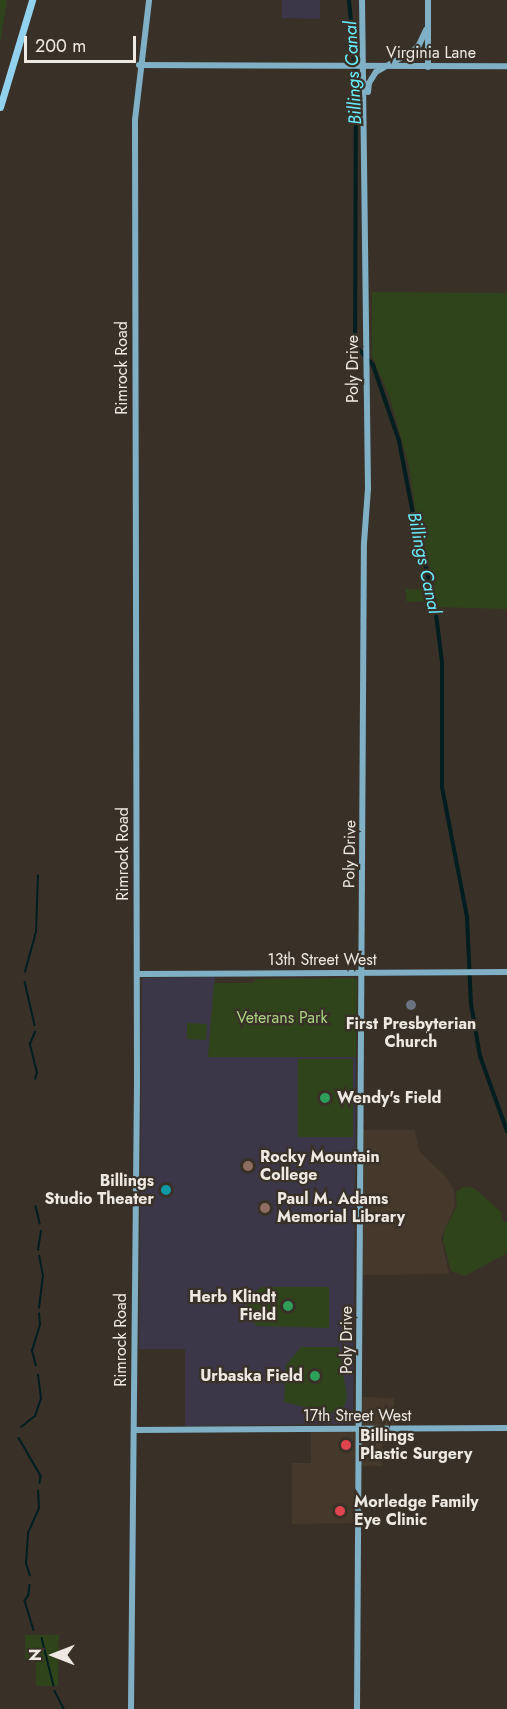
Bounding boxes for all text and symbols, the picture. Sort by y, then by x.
water label: Billings Canal [340,21,366,125]
scale bar [27,24,140,62]
text: 200 m [35,33,86,59]
street label: Virginia Lane [386,43,476,63]
street label: Rimrock Road [112,321,132,415]
street label: Poly Drive [343,335,363,403]
water label: Billings Canal [403,510,445,616]
street label: Rimrock Road [113,807,133,901]
street label: Poly Drive [340,820,360,888]
street label: 13th Street West [267,950,377,970]
marker: First Presbyterian Church [404,998,418,1012]
park label: Veterans Park [237,1008,327,1028]
place label: First Presbyterian Church [346,1014,476,1052]
place label: Wendy's Field [337,1088,441,1108]
marker: Wendy's Field [318,1091,332,1105]
place label: Rocky Mountain College [260,1147,380,1185]
marker: Rocky Mountain College [241,1159,255,1173]
place label: Billings Studio Theater [44,1171,154,1209]
marker: Billings Studio Theater [159,1183,173,1197]
place label: Paul M. Adams Memorial Library [277,1189,405,1227]
marker: Paul M. Adams Memorial Library [258,1201,272,1215]
place label: Herb Klindt Field [189,1287,276,1325]
street label: Rimrock Road [111,1293,131,1387]
marker: Herb Klindt Field [281,1299,295,1313]
street label: Poly Drive [337,1306,357,1374]
place label: Urbaska Field [200,1366,303,1386]
marker: Urbaska Field [308,1369,322,1383]
street label: 17th Street West [303,1406,411,1426]
place label: Billings Plastic Surgery [360,1426,472,1464]
marker: Billings Plastic Surgery [337,1436,355,1454]
place label: Morledge Family Eye Clinic [354,1492,479,1530]
marker: Morledge Family Eye Clinic [331,1502,349,1520]
north arrow [24,1625,84,1685]
text: N [24,1649,47,1661]

